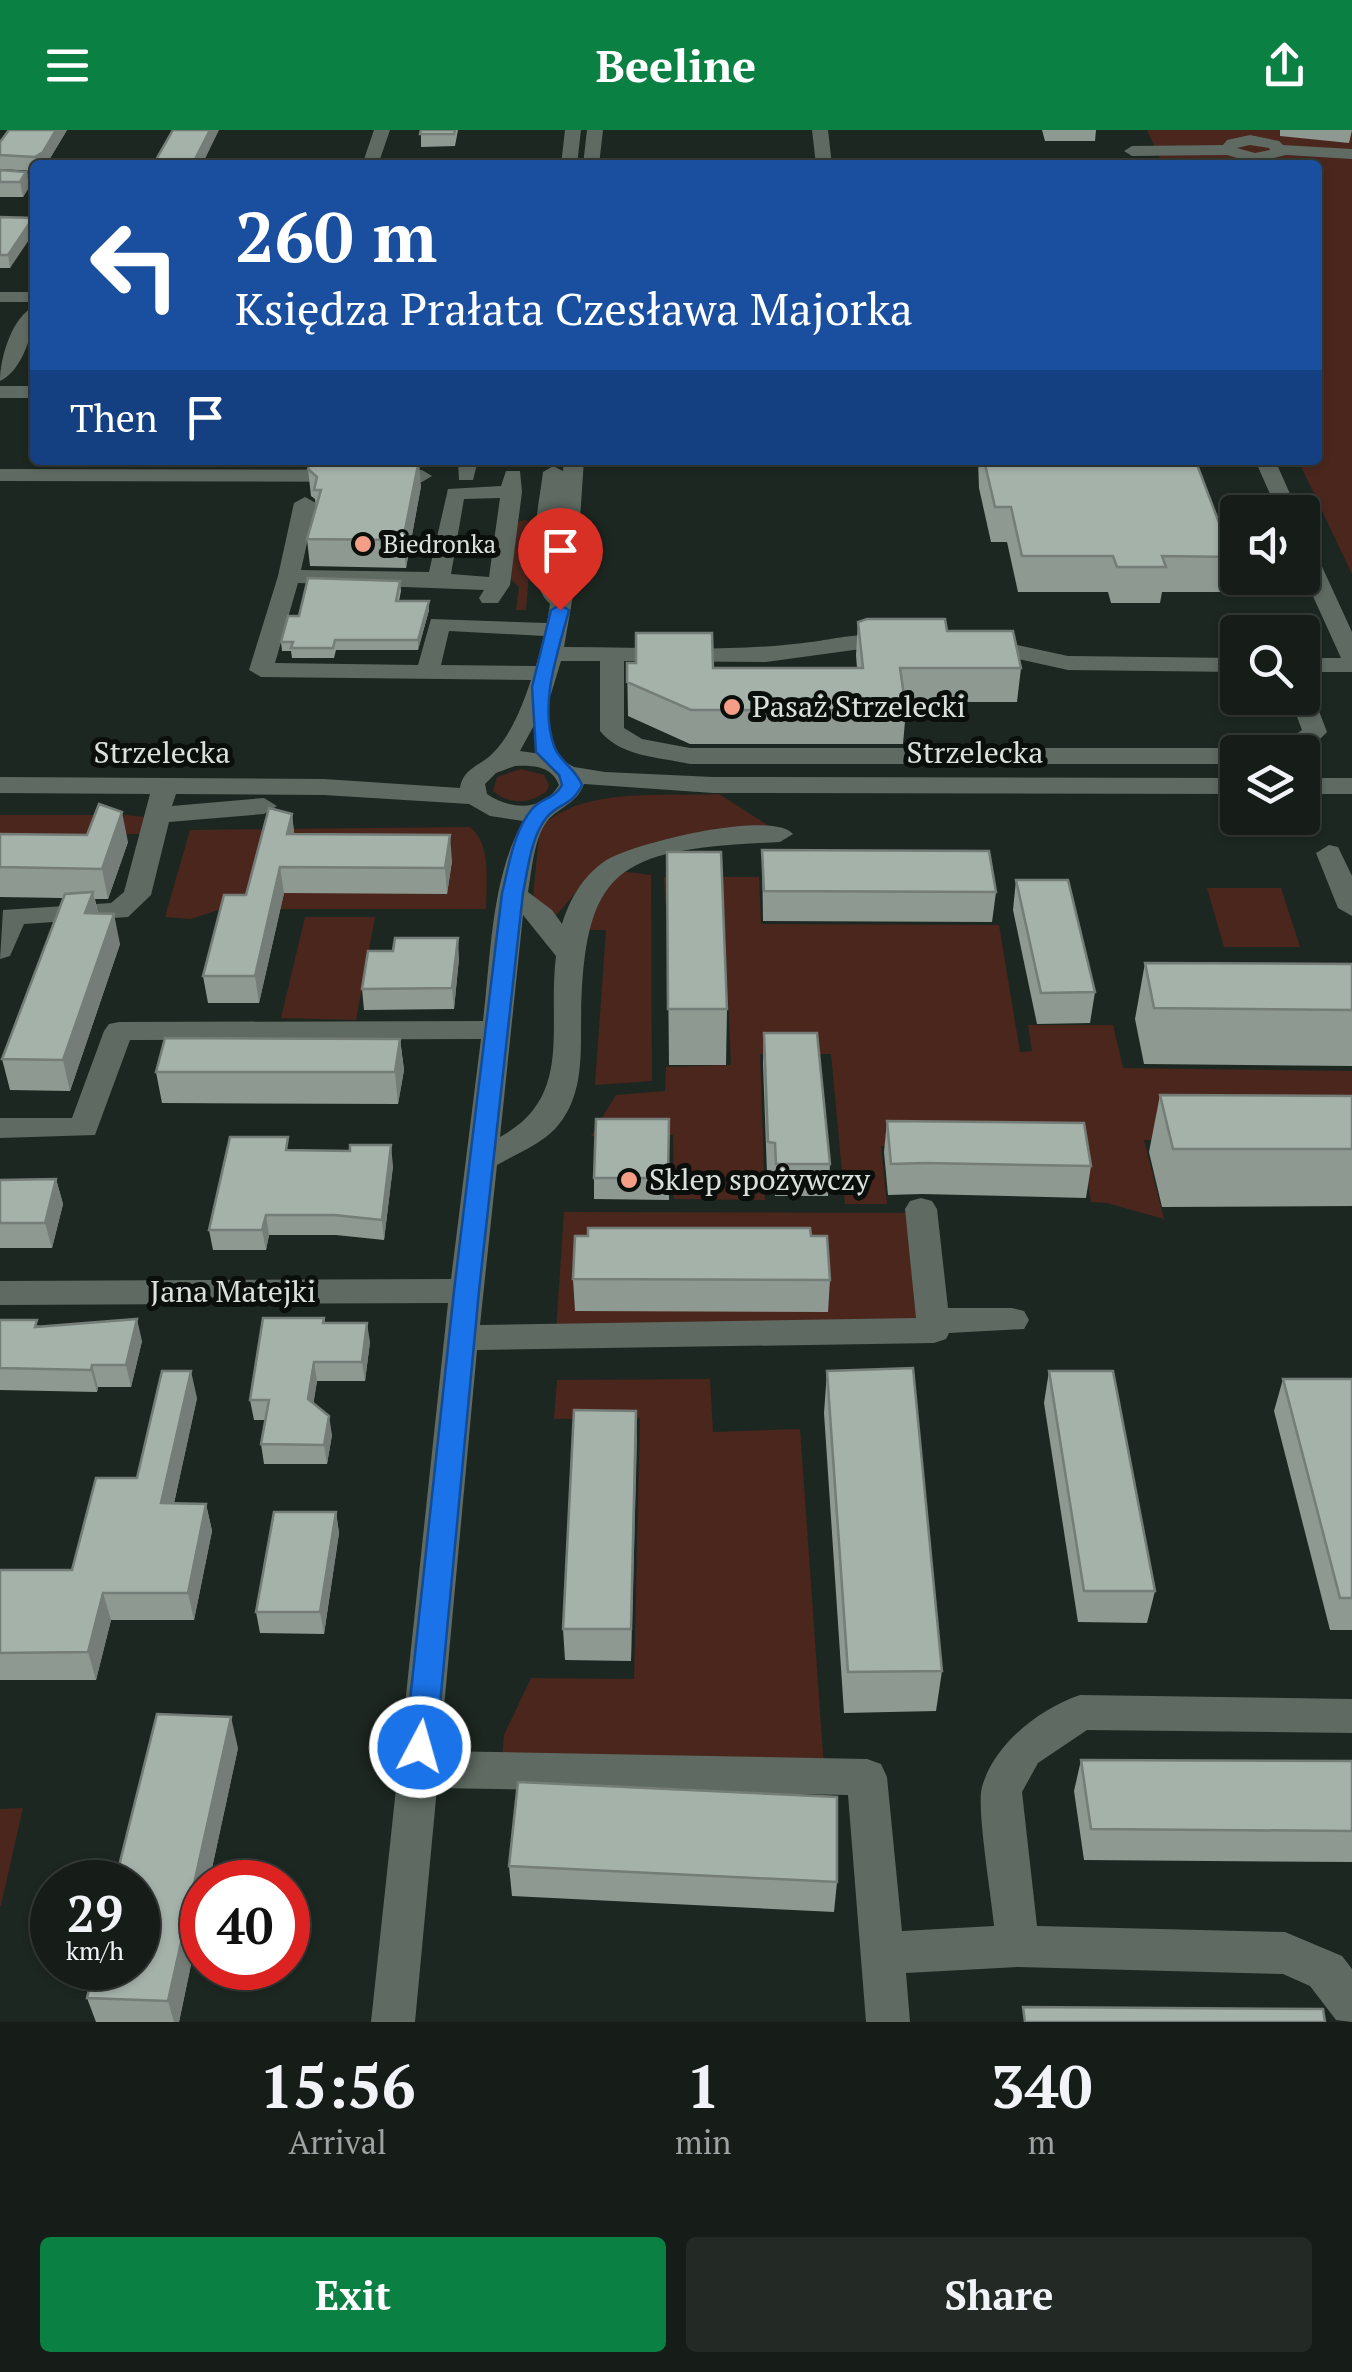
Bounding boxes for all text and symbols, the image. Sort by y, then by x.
text: Beeline [596,35,756,95]
icon: menu [40,38,95,93]
icon: share [1257,38,1312,93]
text: 260 m [235,189,437,282]
icon: left [70,200,200,330]
text: Księdza Prałata Czesława Majorka [235,278,913,338]
icon: arrive [178,390,233,445]
text: Then [70,393,158,443]
map controls [1220,495,1320,835]
button: sound [1220,495,1320,595]
pin [518,508,603,611]
icon: arrive [533,523,588,578]
place label: Biedronka [383,527,497,560]
marker: Biedronka [352,533,374,555]
button: search [1220,615,1320,715]
place label: Pasaż Strzelecki [752,686,966,726]
marker: Pasaż Strzelecki [721,696,743,718]
street label: Strzelecka [94,732,230,772]
street label: Strzelecka [907,732,1043,772]
button: layers [1220,735,1320,835]
place label: Sklep spożywczy [649,1159,871,1199]
marker: Sklep spożywczy [618,1169,640,1191]
street label: Jana Matejki [150,1271,316,1311]
position arrow [368,1695,472,1799]
speed limit sign: 40 [180,1860,310,1990]
text: 29 [67,1880,123,1946]
text: km/h [66,1934,124,1967]
text: 15:56 [259,2046,416,2125]
text: 1 [686,2046,720,2125]
text: 340 [991,2046,1093,2125]
text: Arrival [289,2121,387,2163]
text: min [675,2121,731,2163]
text: m [1028,2121,1055,2163]
button: Exit [40,2237,666,2352]
button: Share [686,2237,1312,2352]

